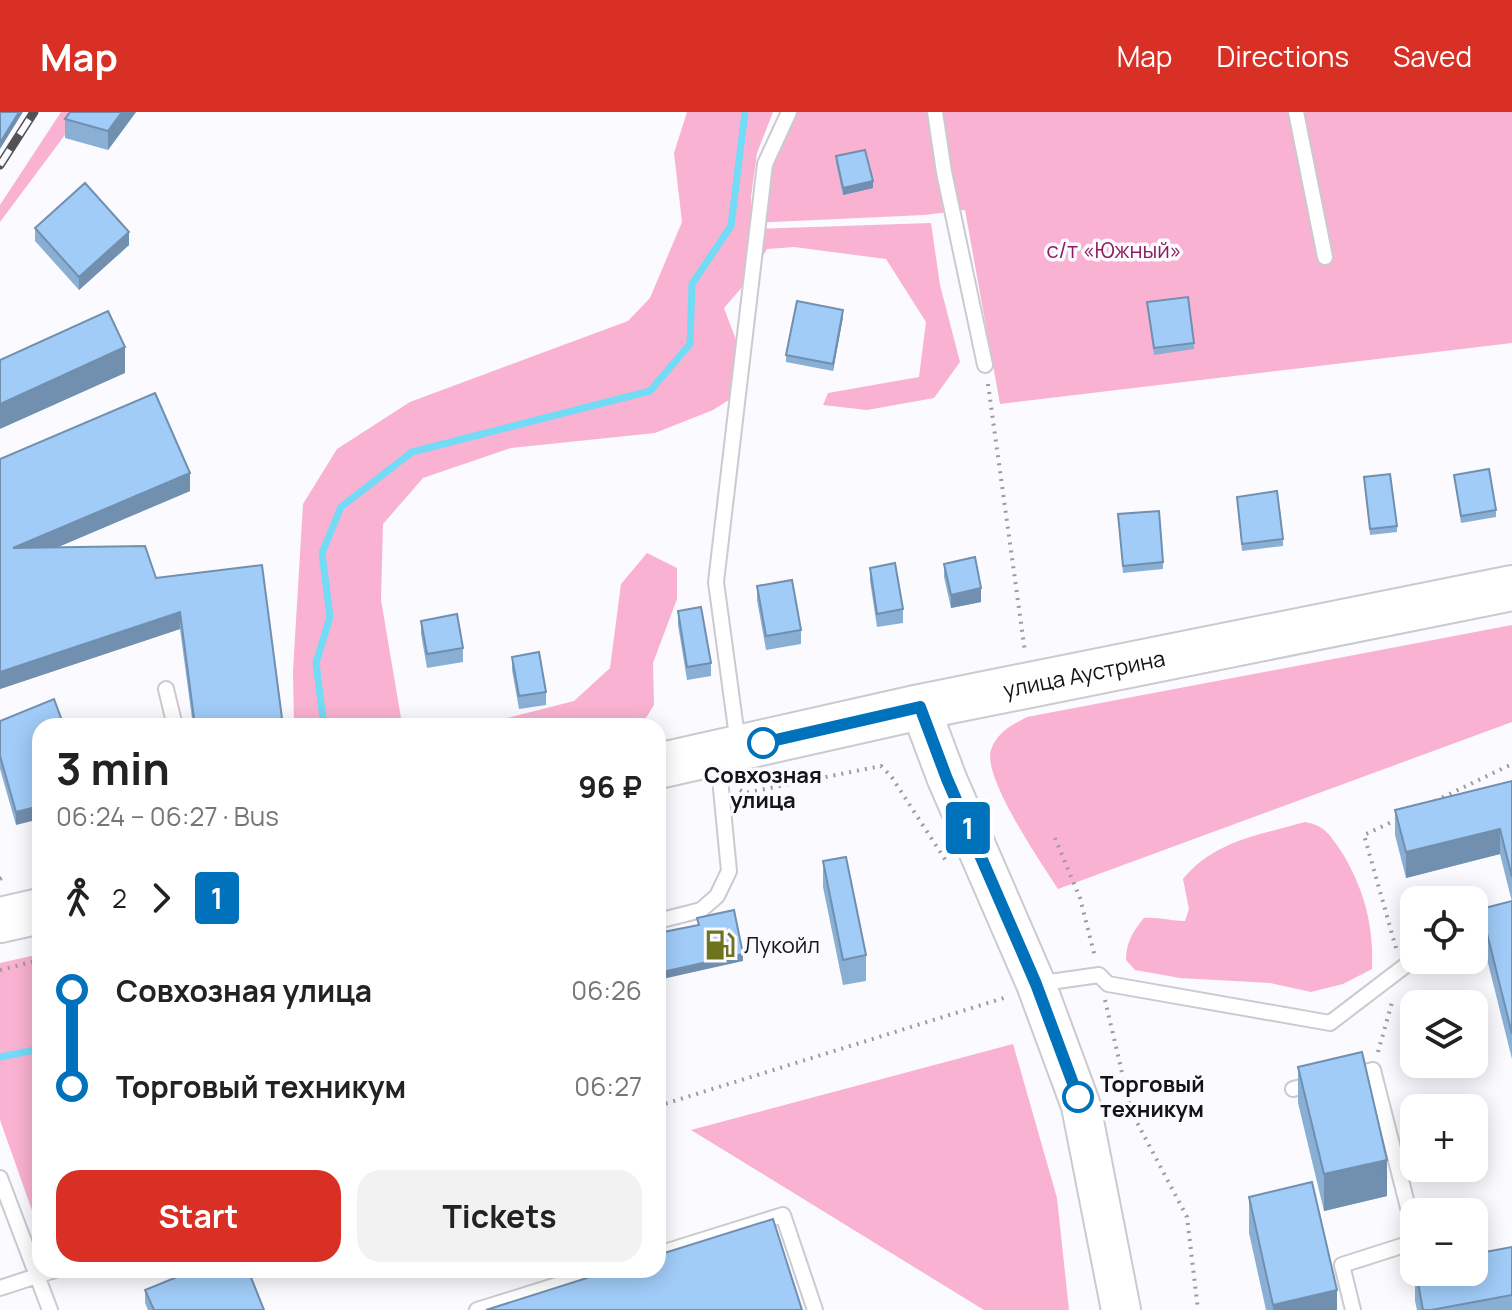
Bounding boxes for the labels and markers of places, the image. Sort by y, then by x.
marker: Совхозная улица [748,728,778,758]
place label: Совхозная улица [704,760,822,815]
fuel station icon: Лукойл [703,928,737,962]
place label: Лукойл [744,930,820,960]
place label: Торговый техникум [1100,1069,1205,1124]
marker: Торговый техникум [1063,1082,1093,1112]

